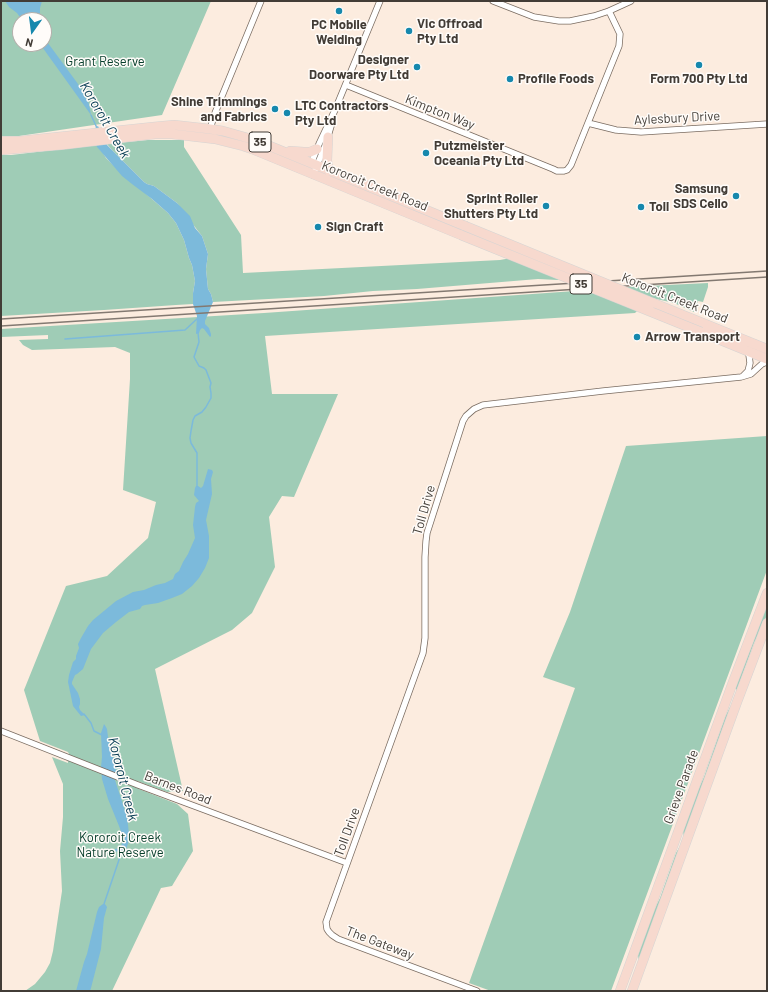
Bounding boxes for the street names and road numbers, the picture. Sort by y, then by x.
street label: Kimpton Way [403,91,477,133]
street label: Aylesbury Drive [633,108,721,128]
road number: 35 [249,132,271,152]
street label: Kororoit Creek Road [320,158,430,214]
street label: Kororoit Creek Road [620,270,730,326]
road number: 35 [570,274,592,294]
street label: Toll Drive [409,483,439,537]
street label: Grieve Parade [660,748,702,826]
street label: Barnes Road [142,768,214,808]
street label: Toll Drive [331,805,363,859]
street label: The Gateway [344,923,416,963]

